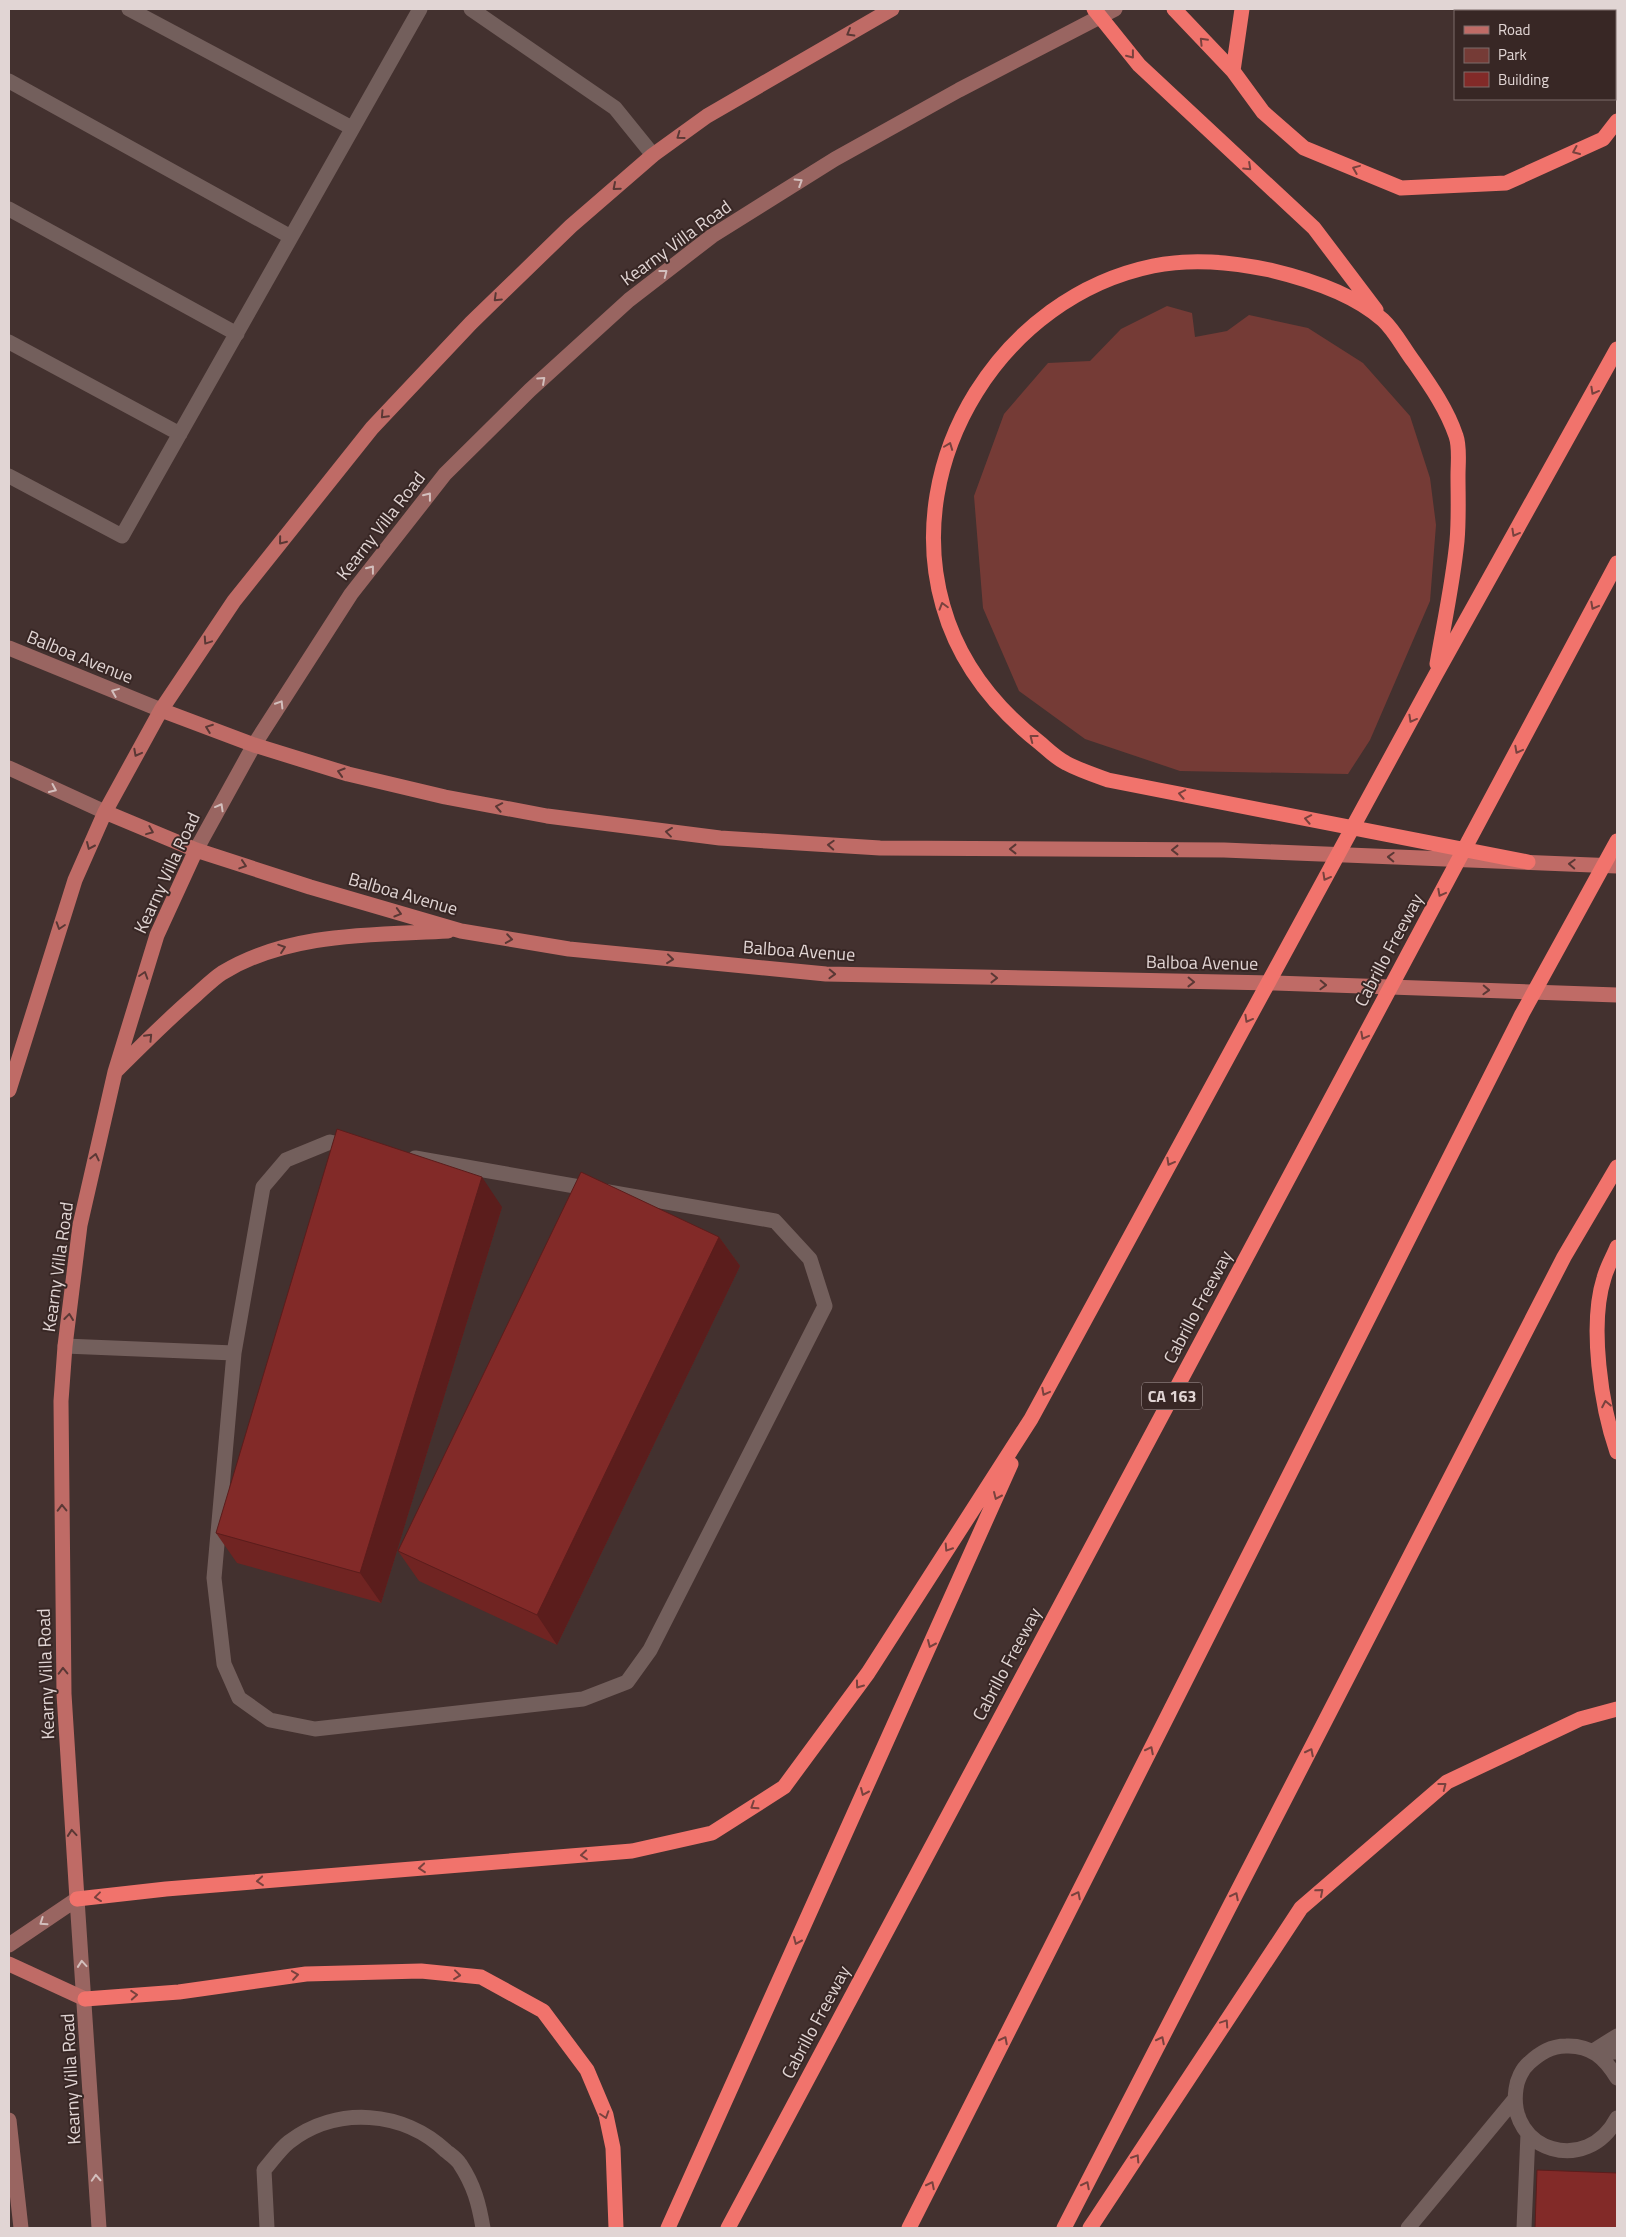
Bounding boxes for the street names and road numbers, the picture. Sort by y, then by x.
street label: Kearny Villa Road [615,193,737,292]
street label: Kearny Villa Road [330,466,432,586]
street label: Balboa Avenue [23,623,137,690]
street label: Kearny Villa Road [127,808,207,938]
street label: Balboa Avenue [345,865,461,922]
street label: Cabrillo Freeway [1347,888,1430,1011]
street label: Balboa Avenue [742,933,856,968]
street label: Balboa Avenue [1146,948,1259,977]
street label: Kearny Villa Road [35,1200,80,1334]
street label: Cabrillo Freeway [1156,1245,1239,1368]
road number: CA 163 [1142,1382,1202,1410]
street label: Cabrillo Freeway [965,1602,1048,1725]
street label: Kearny Villa Road [30,1608,61,1740]
street label: Cabrillo Freeway [774,1960,857,2083]
street label: Kearny Villa Road [54,2013,87,2145]

